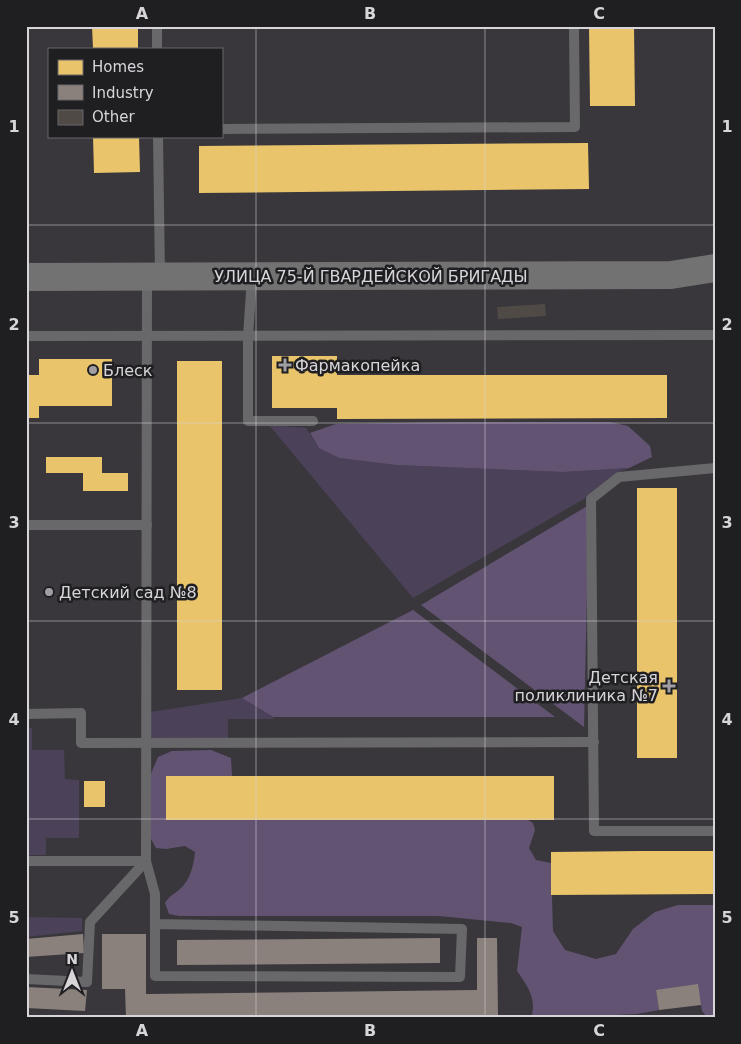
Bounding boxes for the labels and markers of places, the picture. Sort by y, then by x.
place label: Фармакопейка [295,356,420,375]
marker: Фармакопейка [279,359,291,371]
place label: Блеск [103,361,153,380]
marker: Блеск [87,364,99,376]
place label: Детский сад №8 [59,583,197,602]
marker: Детский сад №8 [43,586,55,598]
place label: Детская поликлиника №7 [515,668,658,705]
marker: Детская поликлиника №7 [662,679,676,693]

